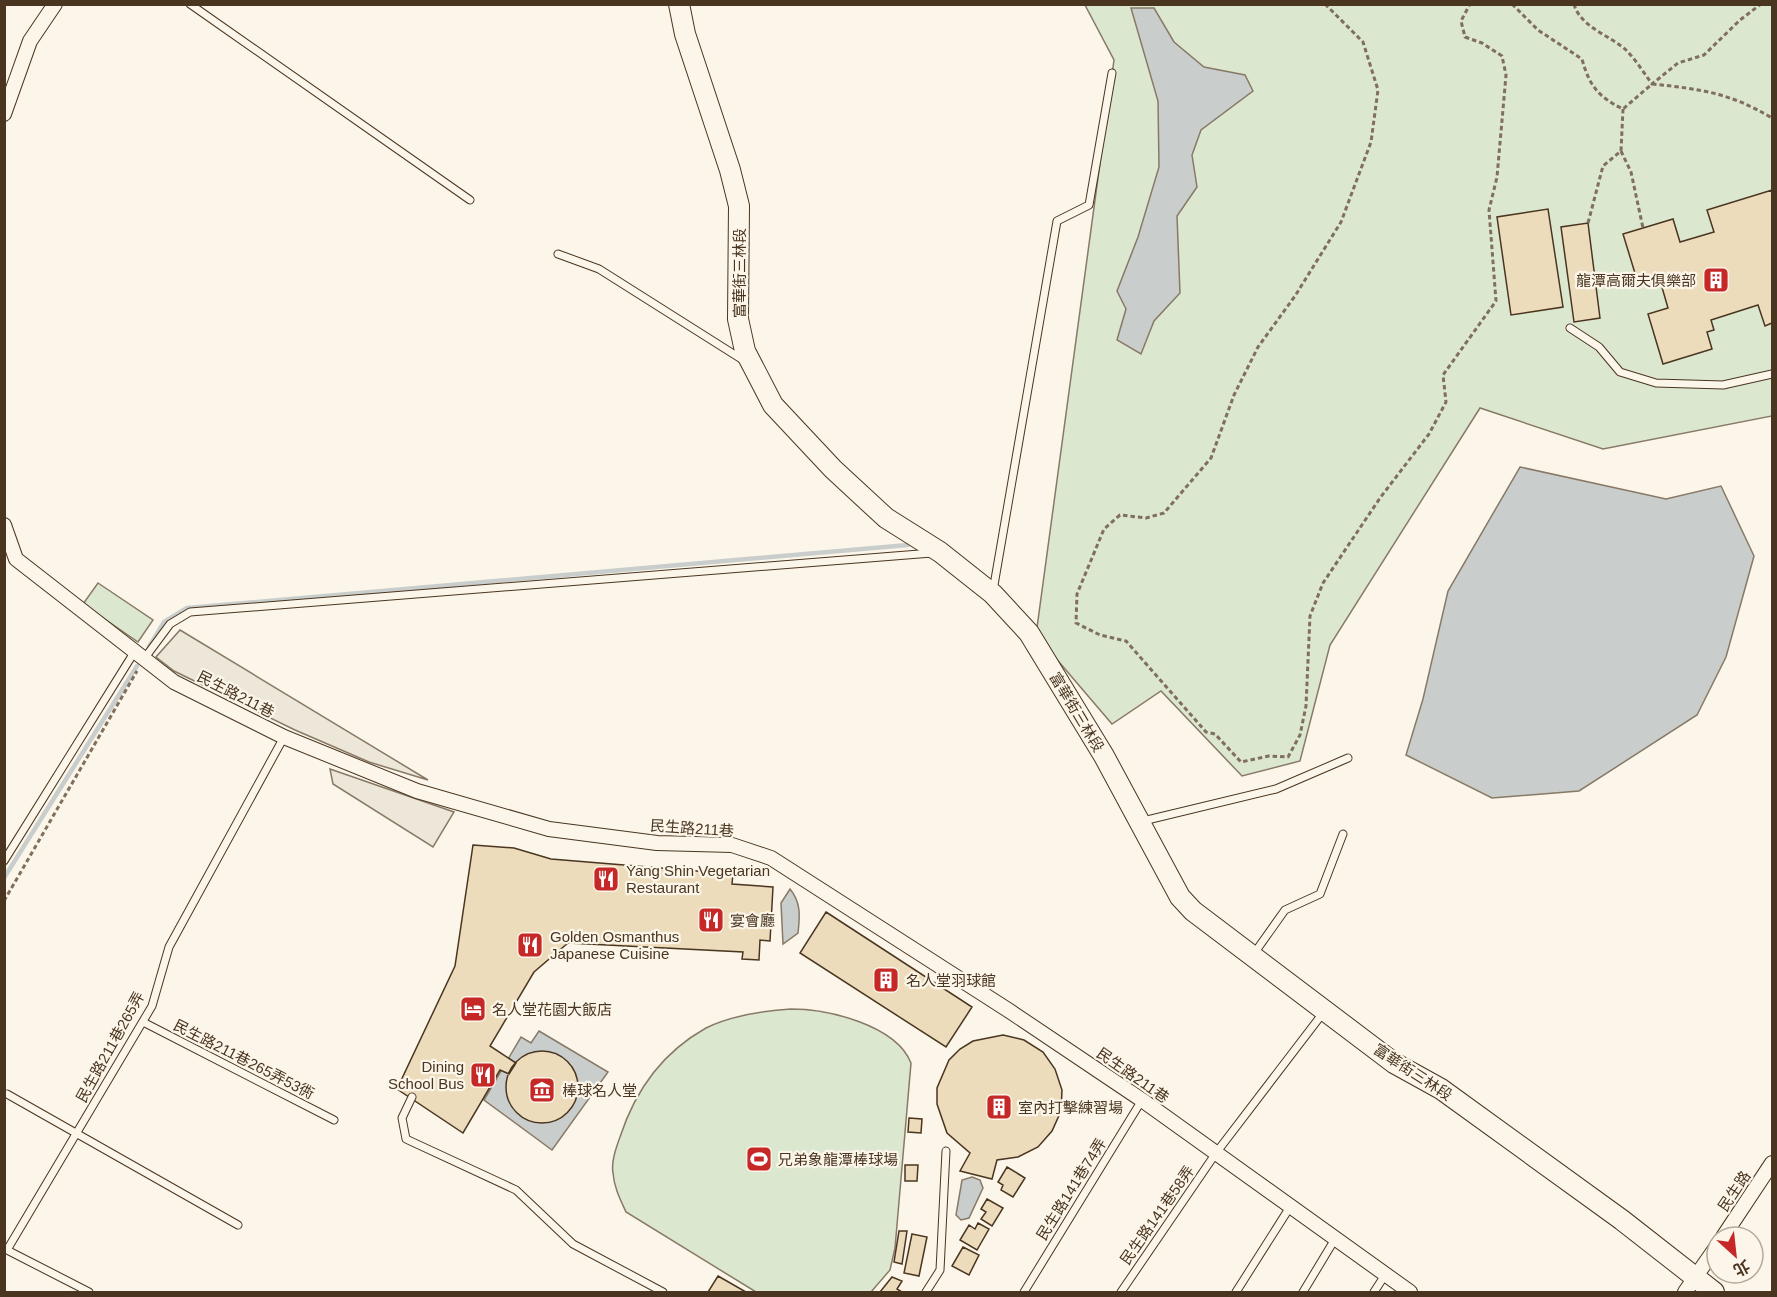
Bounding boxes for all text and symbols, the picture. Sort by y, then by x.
street label: 富華街三林段 [731,228,748,318]
building icon: 龍潭高爾夫俱樂部 [1701,265,1731,295]
place label: 龍潭高爾夫俱樂部 [1576,272,1696,289]
street label: 民生路211巷 [195,667,277,721]
street label: 富華街三林段 [1047,669,1107,755]
street label: 民生路211巷 [650,817,734,839]
place label: Yang Shin Vegetarian Restaurant [626,862,770,896]
restaurant icon: Yang Shin Vegetarian Restaurant [591,864,621,894]
restaurant icon: 宴會廳 [696,905,726,935]
place label: 宴會廳 [730,912,775,929]
place label: Golden Osmanthus Japanese Cuisine [550,928,679,962]
restaurant icon: Golden Osmanthus Japanese Cuisine [515,930,545,960]
building icon: 名人堂羽球館 [871,965,901,995]
place label: 名人堂羽球館 [906,972,996,989]
street label: 民生路211巷265弄 [73,989,147,1105]
hotel icon: 名人堂花園大飯店 [458,994,488,1024]
place label: 名人堂花園大飯店 [492,1001,612,1018]
street label: 民生路211巷265弄53衖 [171,1016,317,1102]
street label: 富華街三林段 [1371,1040,1455,1104]
street label: 民生路211巷 [1094,1044,1172,1106]
place label: Dining School Bus [388,1058,464,1092]
restaurant icon: Dining School Bus [468,1060,498,1090]
museum icon: 棒球名人堂 [527,1075,557,1105]
place label: 棒球名人堂 [562,1082,637,1099]
building icon: 室內打擊練習場 [984,1092,1014,1122]
place label: 室內打擊練習場 [1018,1099,1123,1116]
street label: 民生路141巷74弄 [1033,1135,1109,1243]
sports icon: 兄弟象龍潭棒球場 [744,1144,774,1174]
place label: 兄弟象龍潭棒球場 [778,1151,898,1168]
street label: 民生路141巷58弄 [1117,1162,1197,1268]
street label: 民生路 [1714,1168,1754,1214]
north arrow [1705,1225,1765,1285]
text: 北 [1731,1257,1753,1279]

